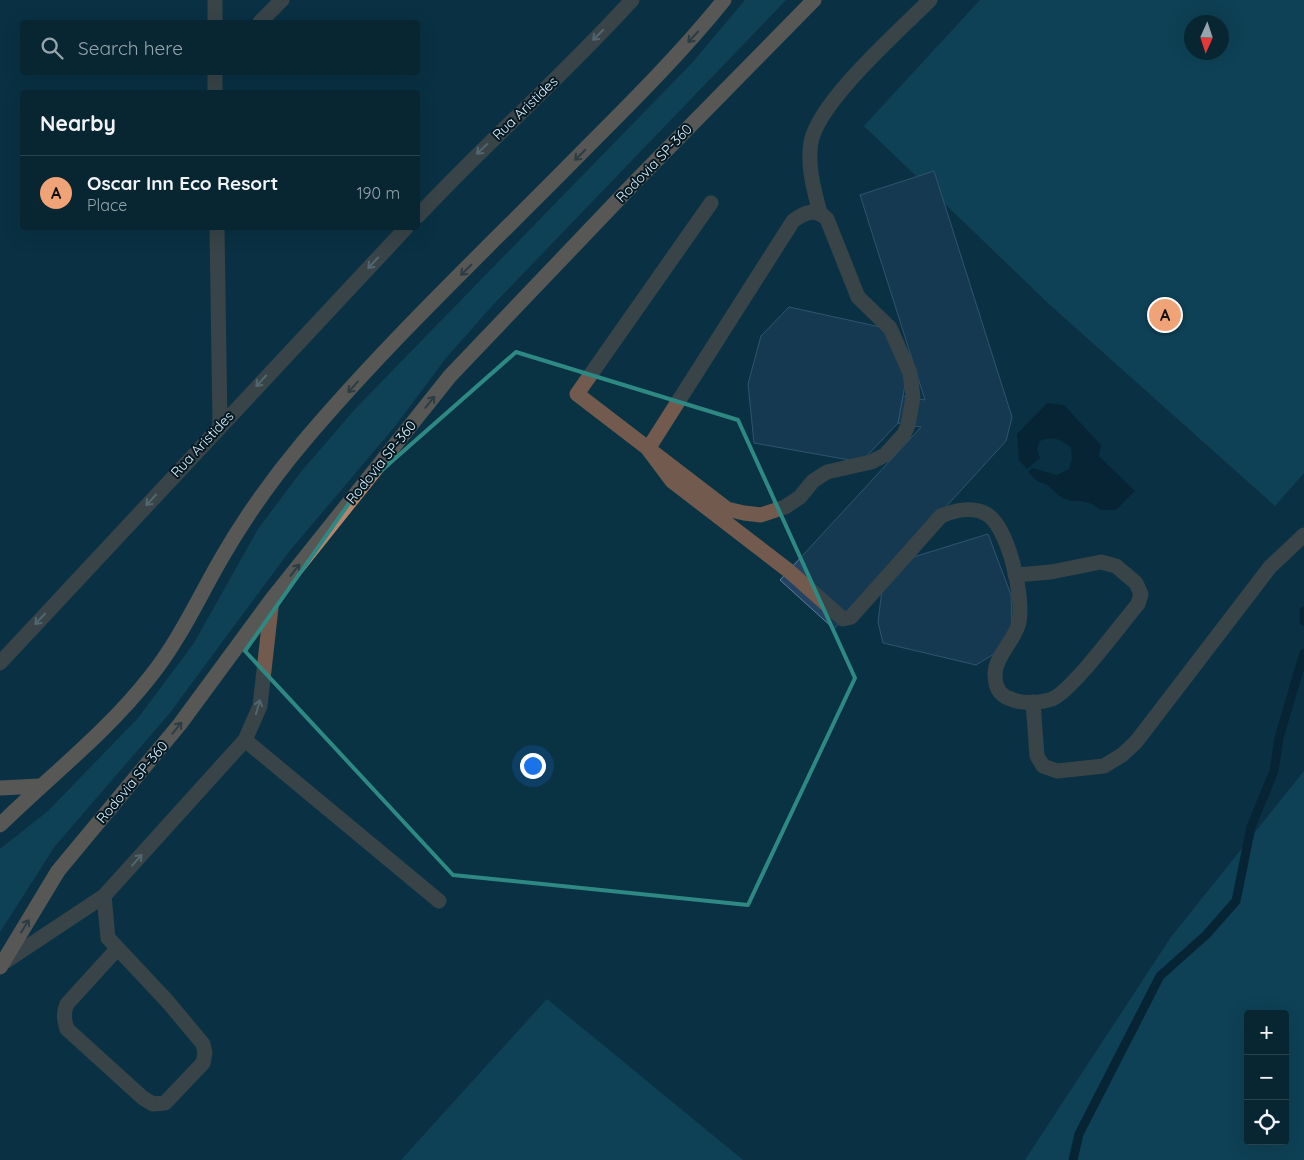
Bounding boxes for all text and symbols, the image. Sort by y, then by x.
north arrow [1184,15,1229,60]
search box [20,20,420,75]
one-way arrow [592,29,604,42]
one-way arrow [687,31,698,44]
icon: search [38,34,66,62]
text: Search here [78,36,183,60]
street label: Rua Aristides [488,72,562,144]
text: Nearby [40,110,116,136]
street label: Rodovia SP-360 [612,120,696,206]
one-way arrow [476,143,489,155]
one-way arrow [574,148,586,161]
text: Oscar Inn Eco Resort [87,171,278,195]
text: A [51,183,61,203]
text: 190 m [357,183,400,203]
text: Place [87,195,127,215]
one-way arrow [367,257,379,269]
one-way arrow [460,264,472,277]
pin: A [1149,296,1181,334]
one-way arrow [255,375,267,388]
one-way arrow [347,381,359,394]
one-way arrow [424,396,435,409]
street label: Rua Aristides [167,407,237,481]
street label: Rodovia SP-360 [342,417,420,507]
one-way arrow [145,494,157,507]
one-way arrow [290,564,301,577]
one-way arrow [34,613,46,626]
one-way arrow [254,699,263,715]
one-way arrow [172,722,183,735]
street label: Rodovia SP-360 [92,737,172,827]
your location [520,753,546,779]
one-way arrow [131,854,143,867]
one-way arrow [21,919,31,933]
map controls [1244,1010,1289,1145]
button: + [1244,1010,1289,1055]
button: − [1244,1055,1289,1100]
button: locate [1244,1100,1289,1145]

